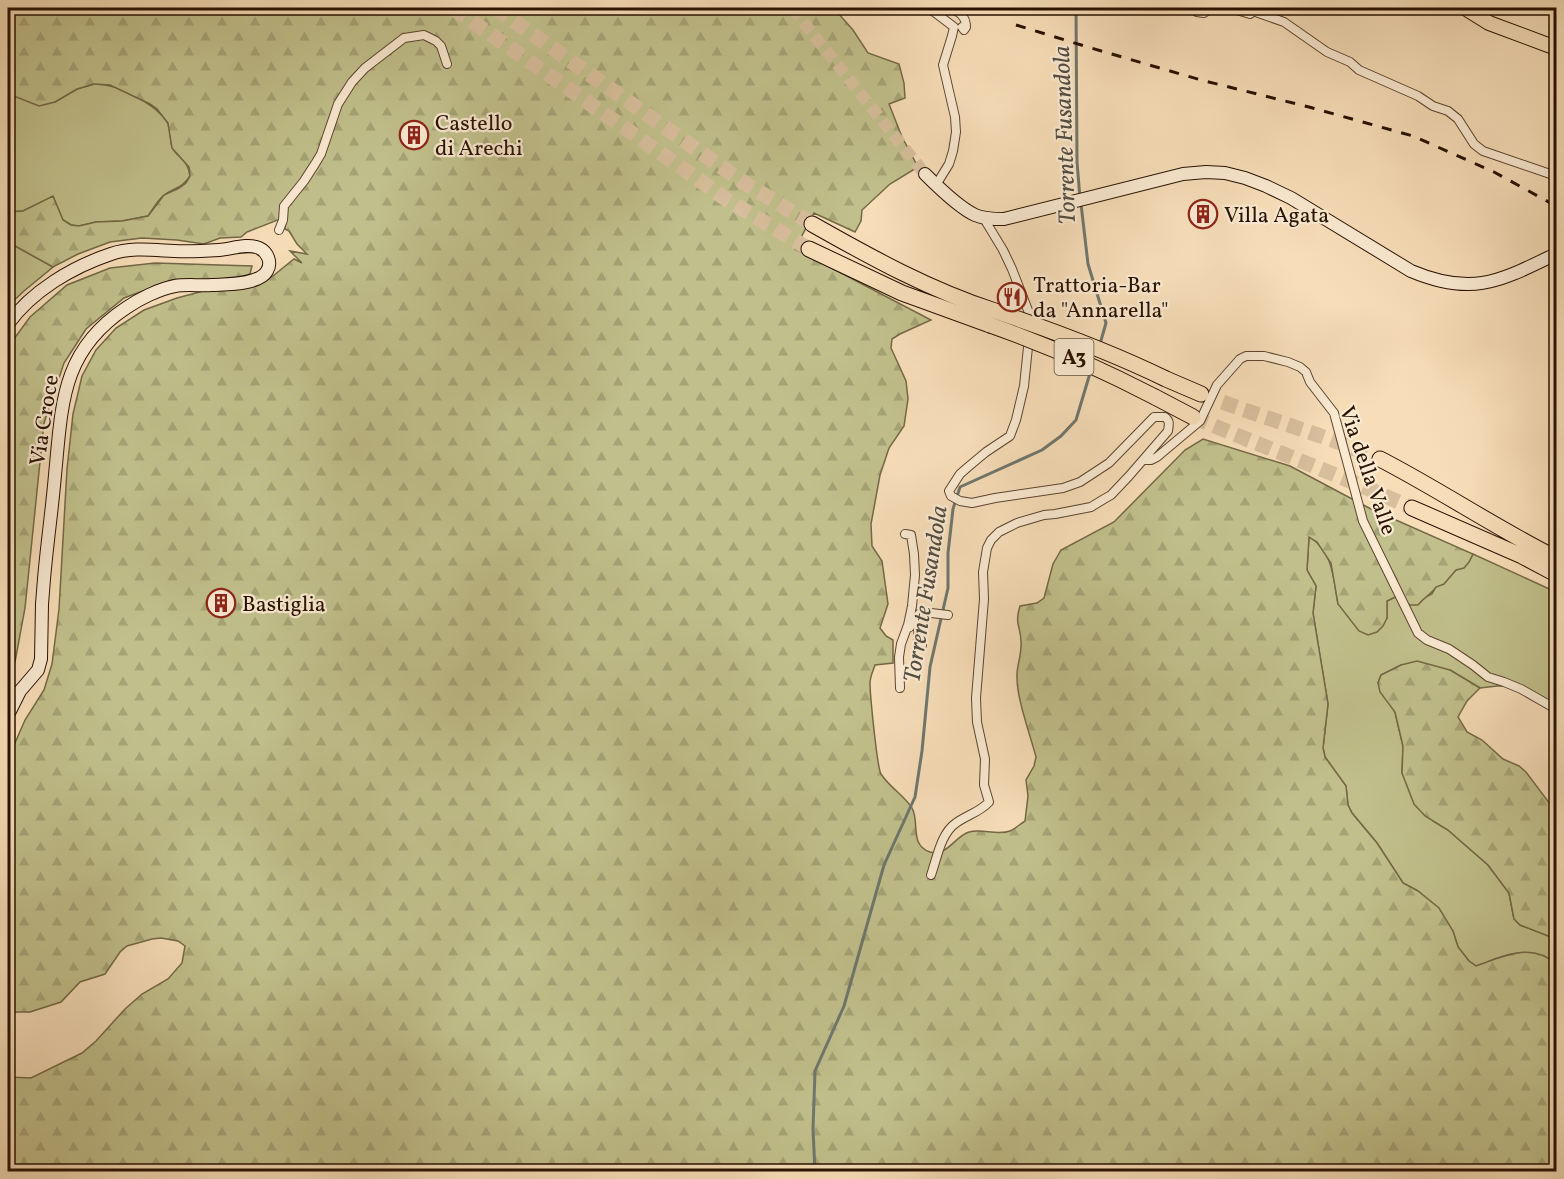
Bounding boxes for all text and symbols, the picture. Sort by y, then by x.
water label: Torrente Fusandola [1046,45,1086,225]
place label: Castello di Arechi [435,109,523,165]
building icon: Castello di Arechi [398,119,430,151]
building icon: Villa Agata [1187,198,1219,230]
place label: Villa Agata [1224,201,1329,232]
place label: Trattoria-Bar da "Annarella" [1033,271,1169,327]
restaurant icon: Trattoria-Bar da "Annarella" [996,281,1028,313]
road number: A3 [1054,339,1094,375]
street label: Via Croce [23,373,68,468]
street label: Via della Valle [1330,402,1403,539]
water label: Torrente Fusandola [896,503,958,685]
building icon: Bastiglia [205,587,237,619]
place label: Bastiglia [242,590,326,621]

